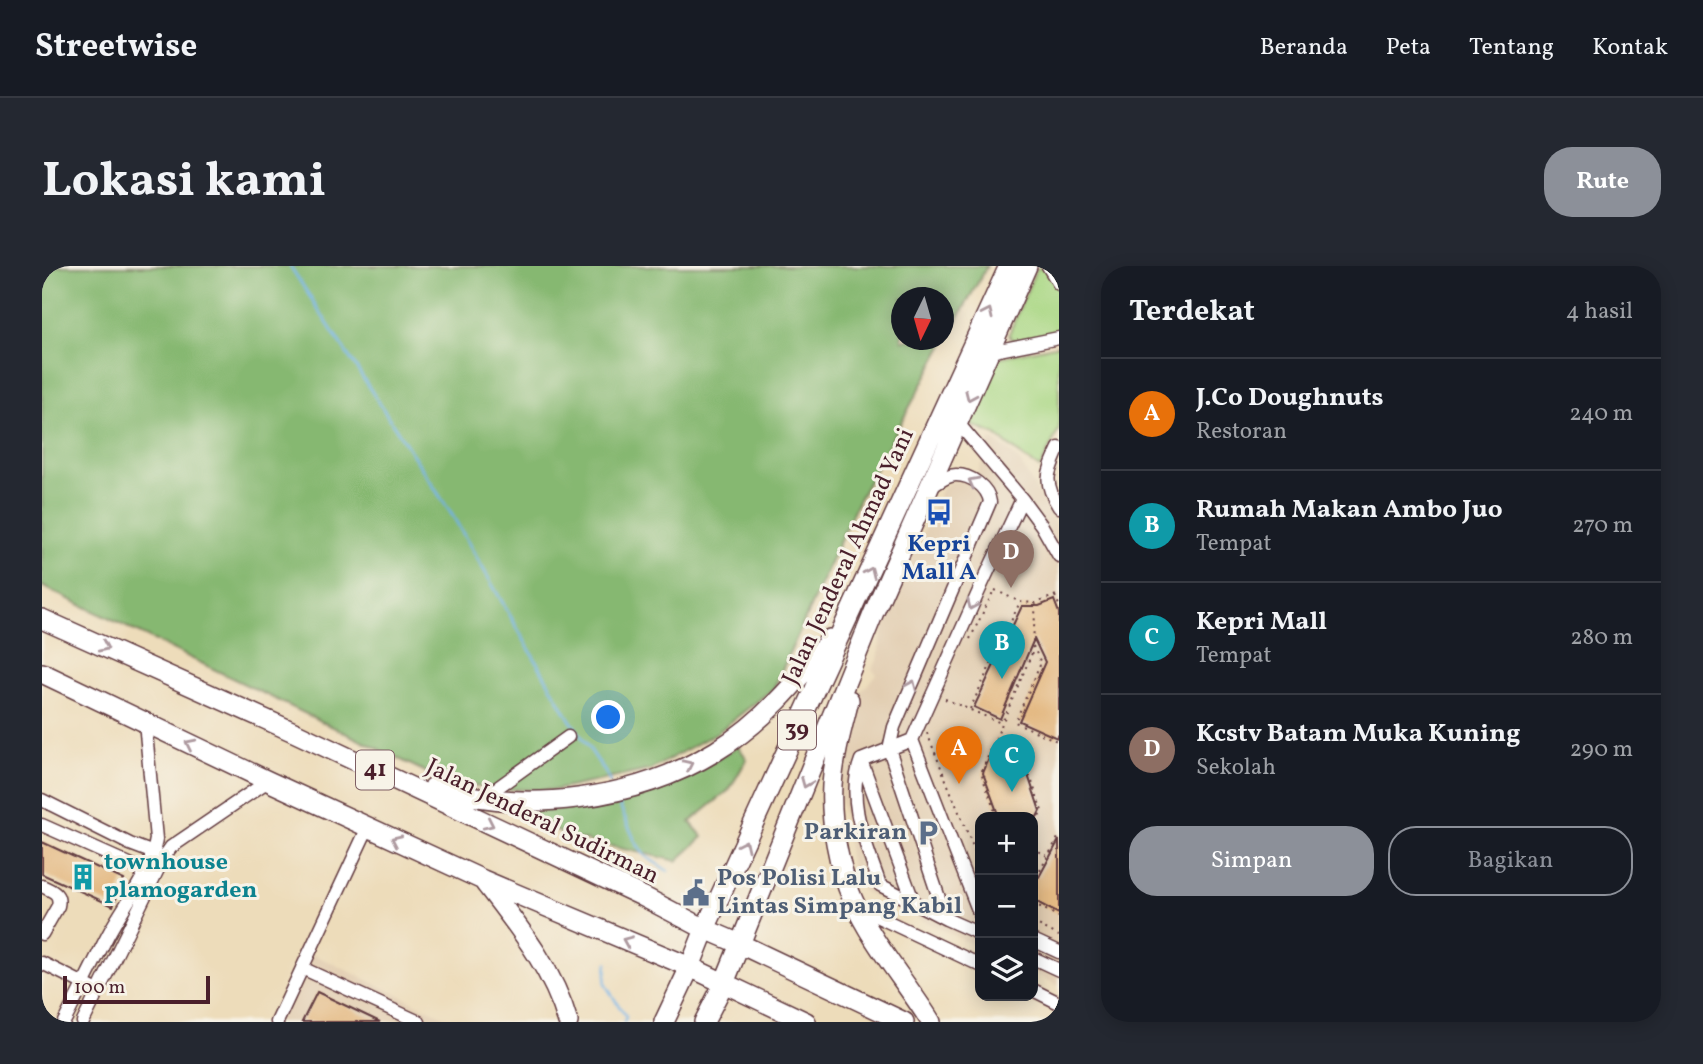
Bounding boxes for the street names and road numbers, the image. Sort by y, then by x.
street label: Jalan Jenderal Ahmad Yani [774,423,924,691]
road number: 39 [778,711,816,750]
road number: 41 [356,750,394,790]
street label: Jalan Jenderal Sudirman [420,751,664,893]

